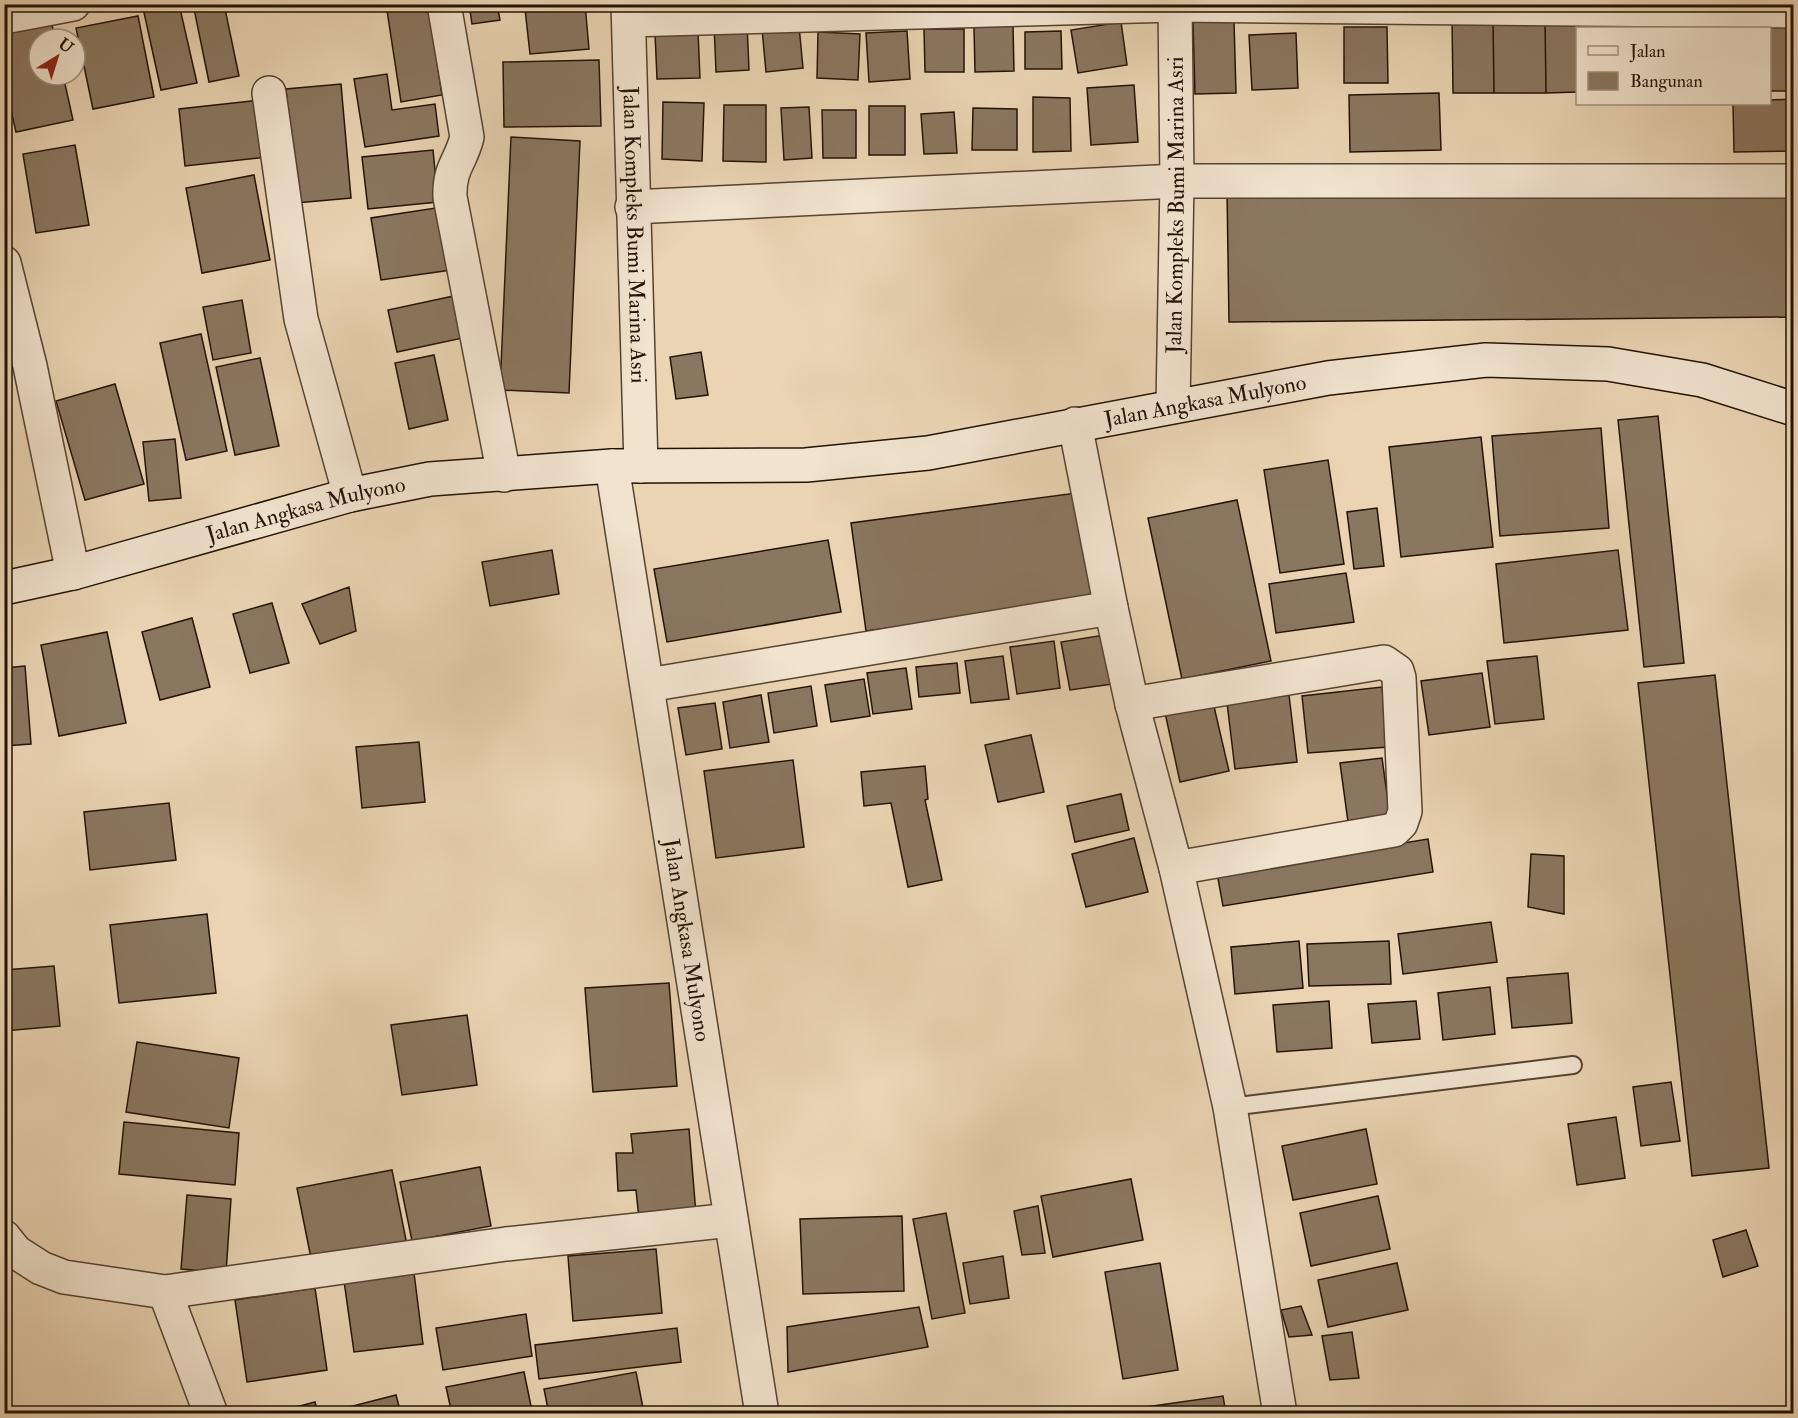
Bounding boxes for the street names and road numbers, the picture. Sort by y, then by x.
street label: Jalan Kompleks Bumi Marina Asri [1160,56,1191,355]
street label: Jalan Kompleks Bumi Marina Asri [616,85,653,384]
street label: Jalan Angkasa Mulyono [1101,368,1308,434]
street label: Jalan Angkasa Mulyono [202,470,408,549]
street label: Jalan Angkasa Mulyono [657,836,717,1043]

